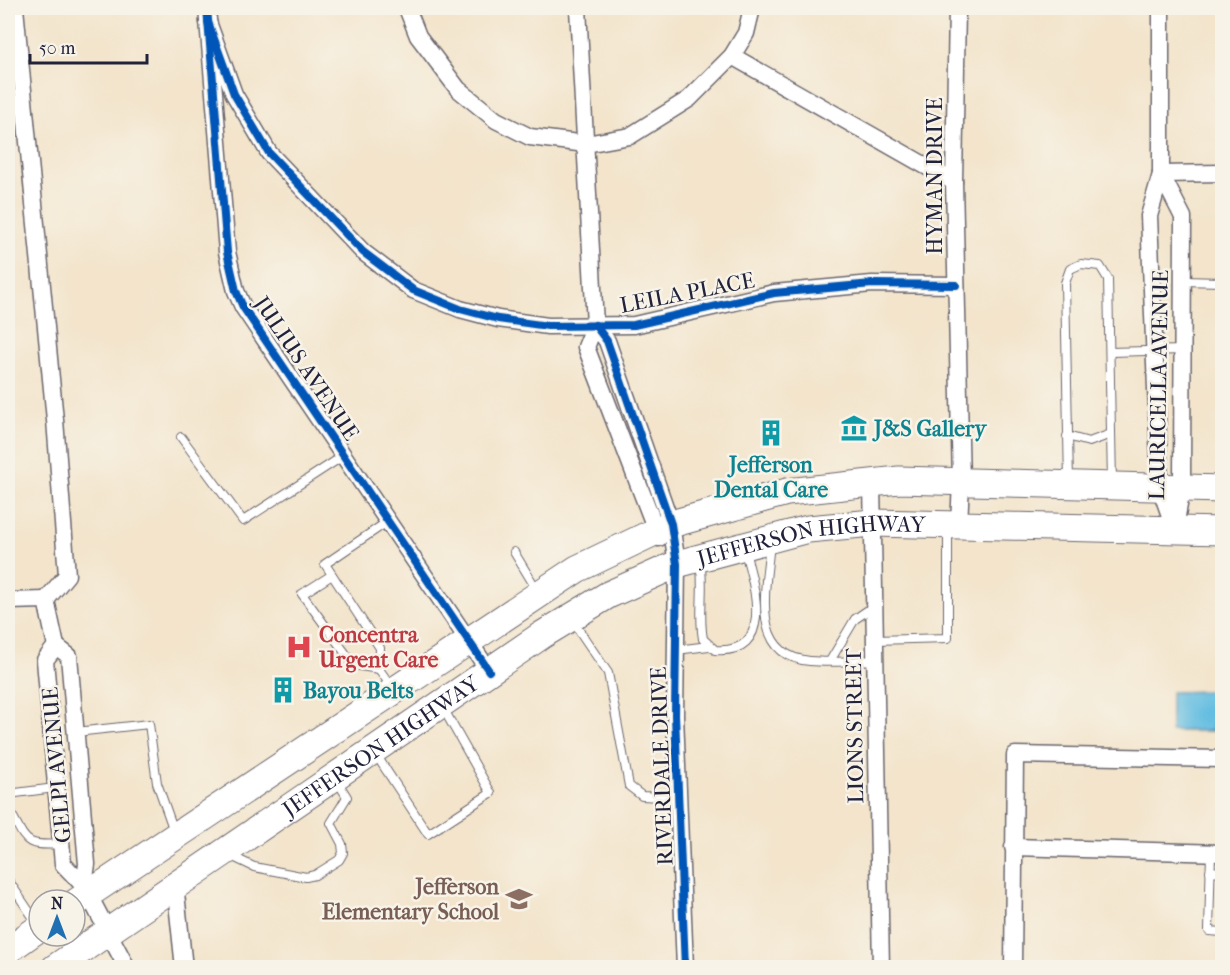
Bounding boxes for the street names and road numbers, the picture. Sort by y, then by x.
street label: HYMAN DRIVE [922,97,948,255]
street label: LEILA PLACE [618,267,757,319]
street label: LAURICELLA AVENUE [1144,269,1174,501]
street label: JULIUS AVENUE [247,290,364,446]
street label: JEFFERSON HIGHWAY [692,511,927,573]
street label: LIONS STREET [841,647,869,804]
street label: RIVERDALE DRIVE [646,666,678,866]
street label: JEFFERSON HIGHWAY [276,670,485,824]
street label: GELPI AVENUE [37,686,77,844]

